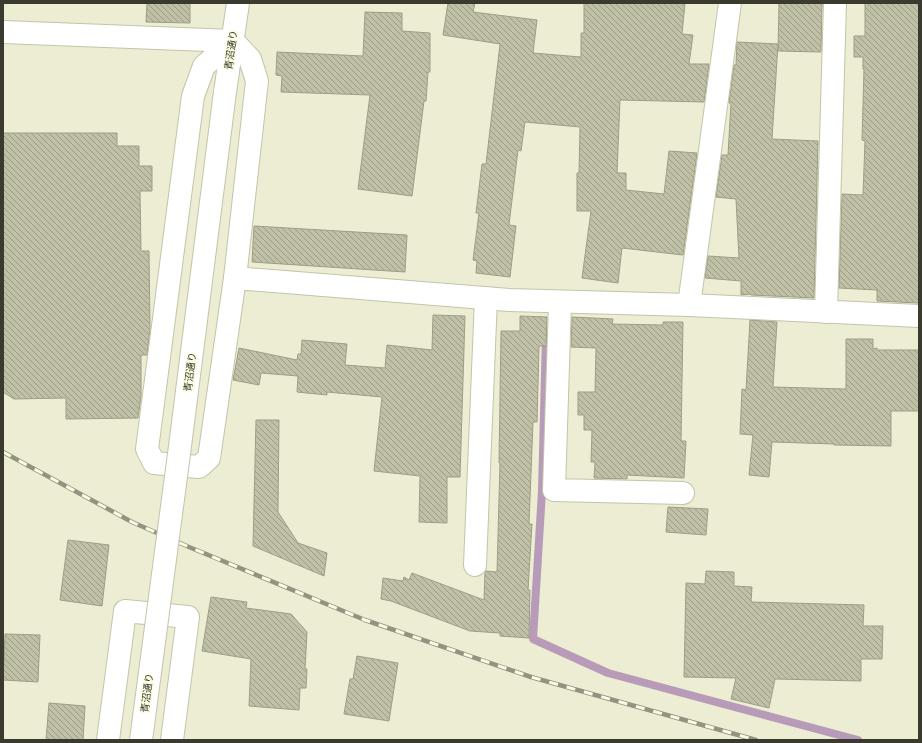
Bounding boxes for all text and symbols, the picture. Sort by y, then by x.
street label: 青沼通り [223,29,239,71]
street label: 青沼通り [182,351,198,393]
street label: 青沼通り [139,672,155,714]

